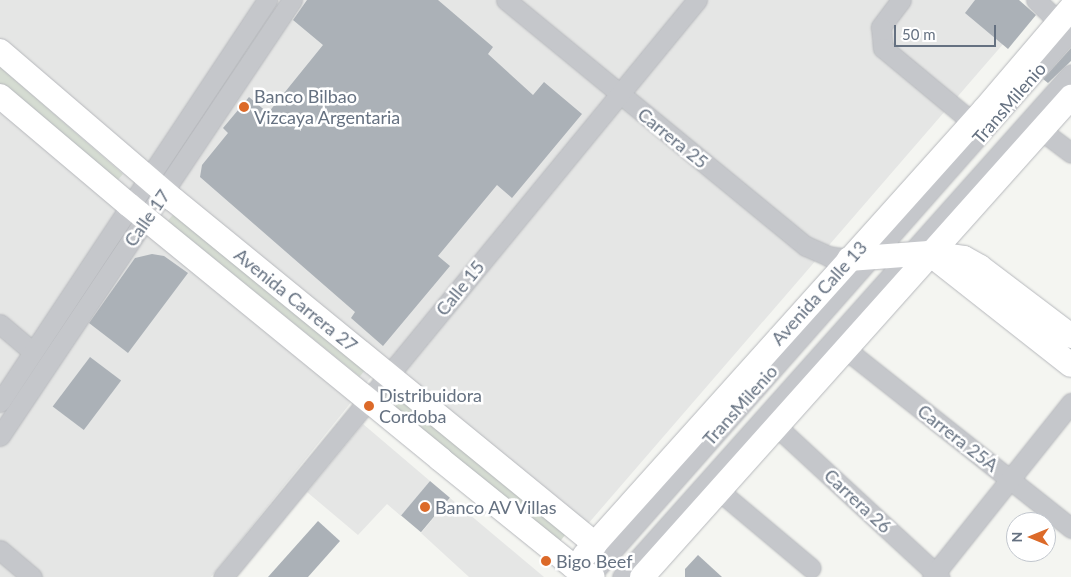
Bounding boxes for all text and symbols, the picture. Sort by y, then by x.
scale bar [896,15,998,47]
text: 50 m [902,25,936,43]
street label: TransMilenio [968,58,1050,148]
place label: Banco Bilbao Vizcaya Argentaria [254,86,401,128]
marker: Banco Bilbao Vizcaya Argentaria [238,101,250,113]
street label: Carrera 25 [634,103,712,173]
street label: Calle 17 [120,185,174,251]
street label: Avenida Calle 13 [767,237,871,349]
street label: Avenida Carrera 27 [230,244,362,356]
street label: Calle 15 [431,256,489,320]
street label: TransMilenio [698,360,782,450]
place label: Distribuidora Cordoba [379,385,482,428]
marker: Distribuidora Cordoba [363,400,375,412]
street label: Carrera 25A [913,400,1003,476]
street label: Carrera 26 [820,464,896,538]
place label: Banco AV Villas [435,496,558,518]
marker: Banco AV Villas [419,501,431,513]
north arrow [1006,512,1056,562]
text: N [1008,532,1025,542]
place label: Bigo Beef [556,550,633,572]
marker: Bigo Beef [540,555,552,567]

